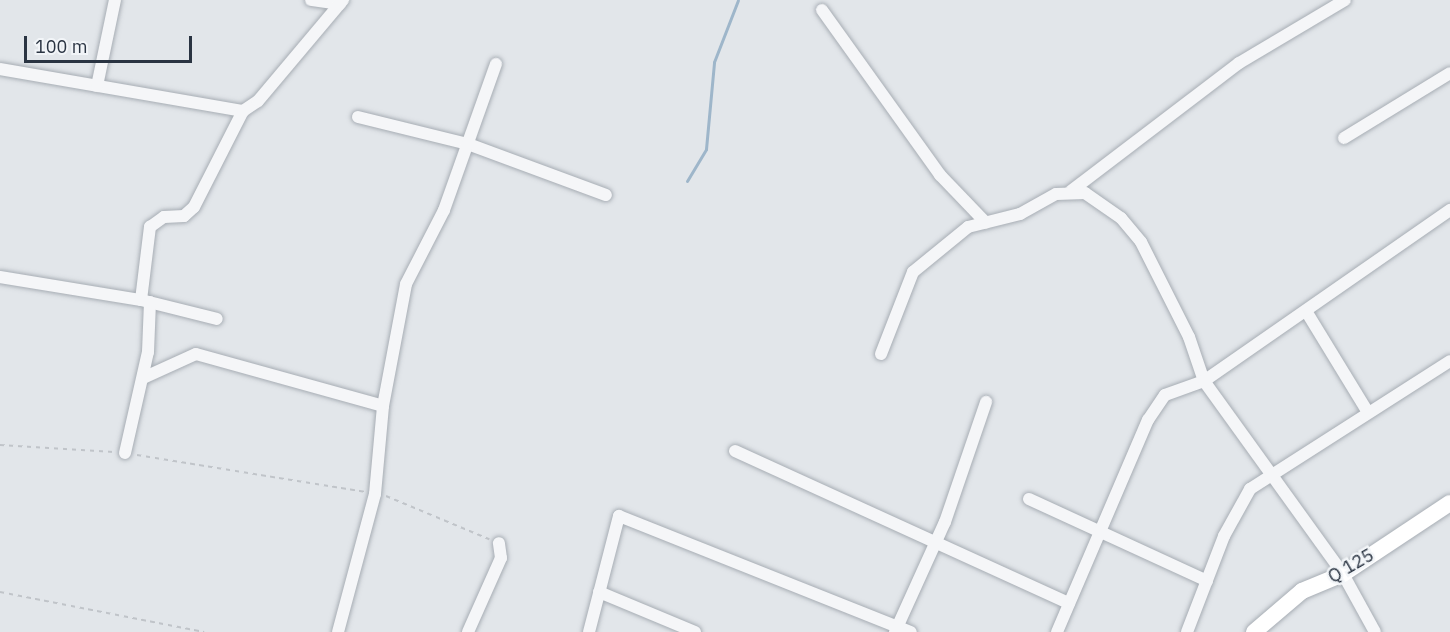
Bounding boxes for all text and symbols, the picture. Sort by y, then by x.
scale bar [27,24,195,62]
text: 100 m [35,35,87,58]
street label: Q 125 [1324,544,1378,588]

